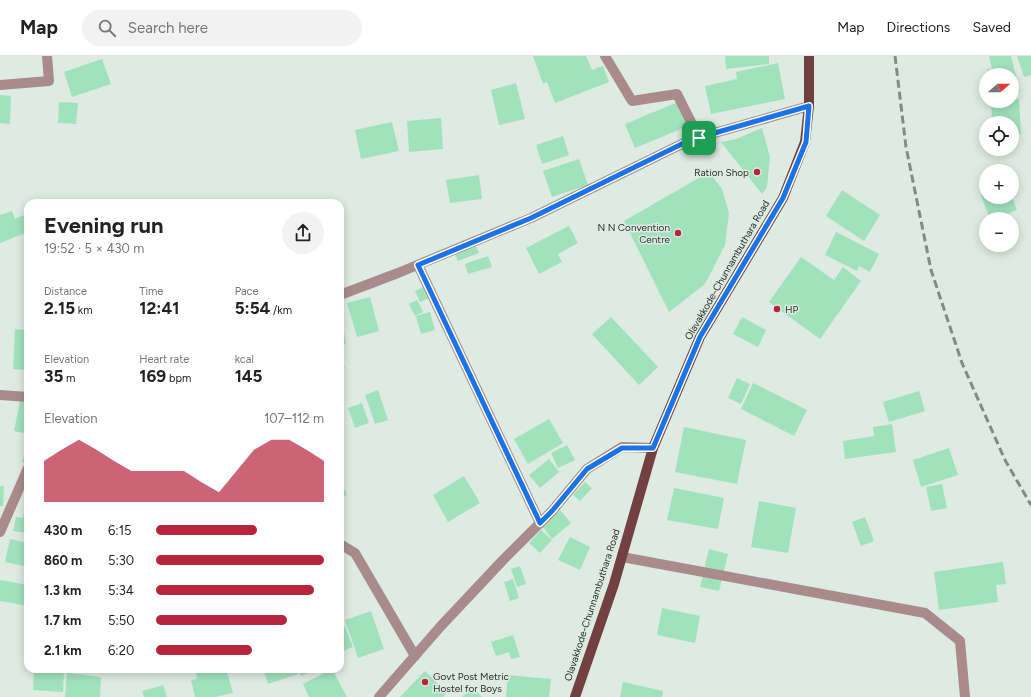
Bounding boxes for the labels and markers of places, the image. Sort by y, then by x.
pin [682,121,716,155]
place label: Ration Shop [694,166,749,179]
marker: Ration Shop [752,167,762,177]
place label: N N Convention Centre [597,221,671,246]
marker: N N Convention Centre [673,228,683,238]
place label: HP [785,303,799,316]
marker: HP [772,304,782,314]
place label: Govt Post Metric Hostel for Boys [433,670,510,695]
marker: Govt Post Metric Hostel for Boys [420,677,430,687]

